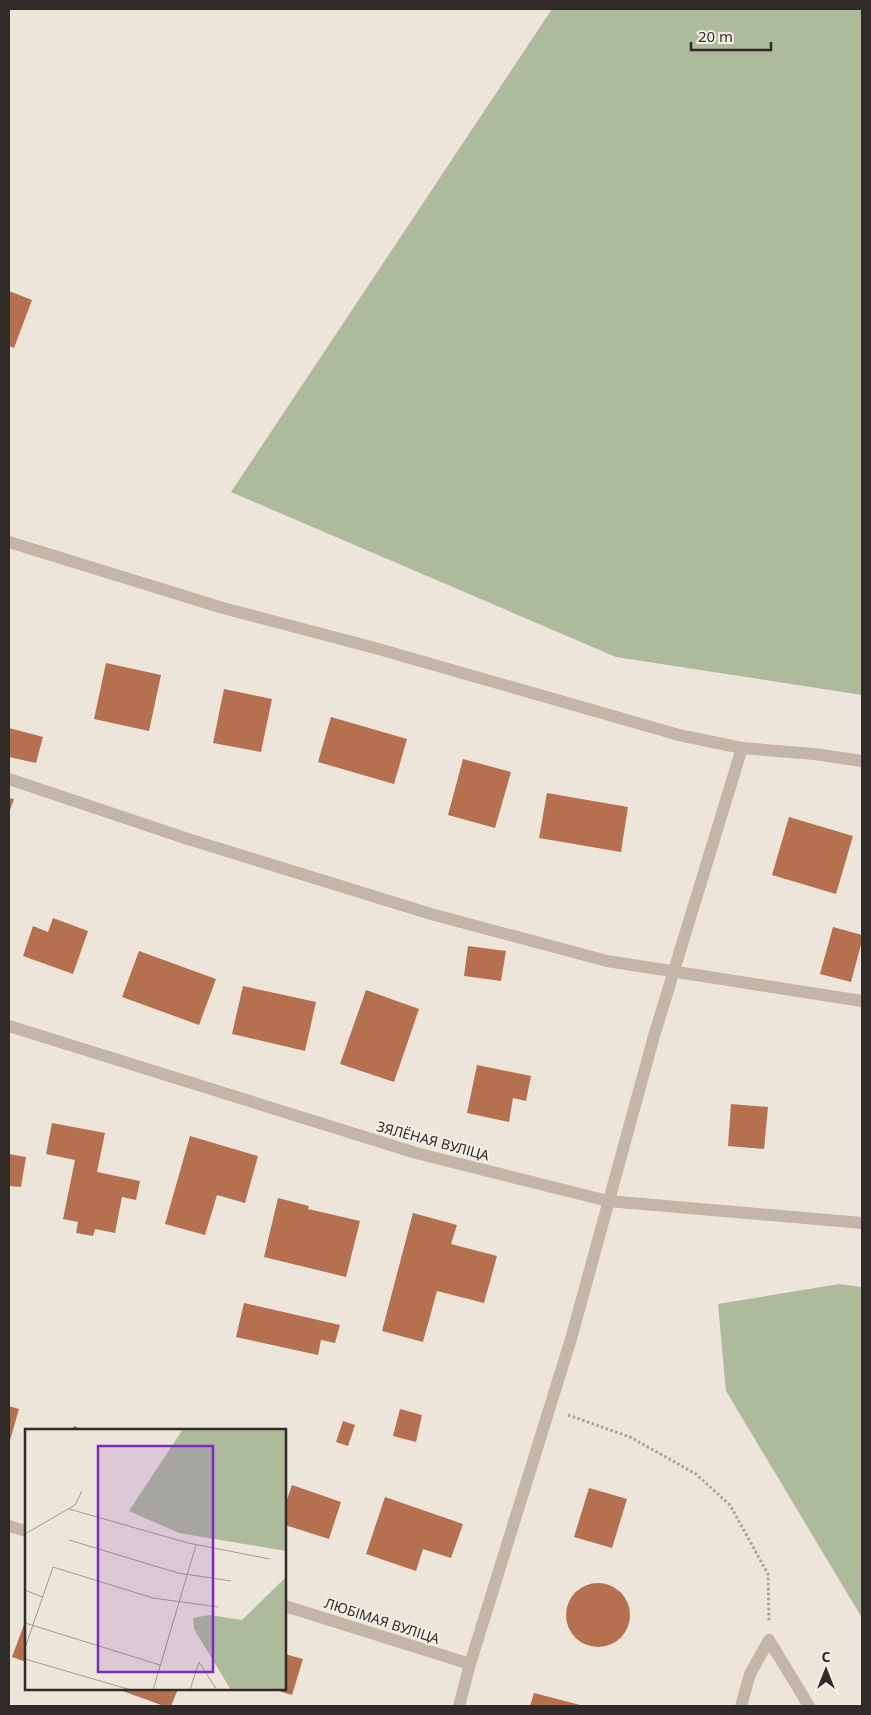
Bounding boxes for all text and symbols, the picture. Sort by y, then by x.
scale bar [691,20,771,52]
text: 20 m [698,26,733,46]
street label: ЗЯЛЁНАЯ ВУЛІЦА [375,1116,492,1165]
inset map [25,1429,286,1690]
street label: ЛЮБІМАЯ ВУЛІЦА [322,1593,442,1648]
north arrow [801,1645,851,1695]
text: С [821,1647,831,1666]

